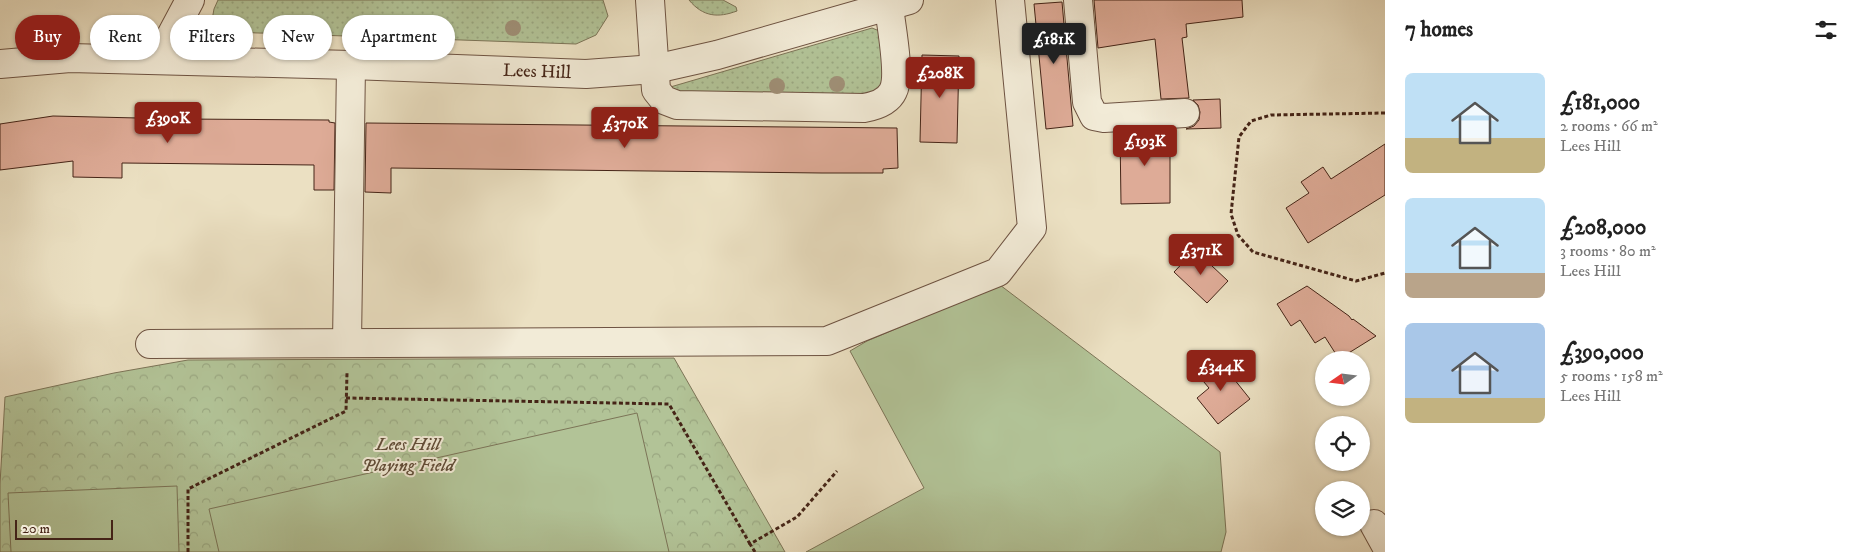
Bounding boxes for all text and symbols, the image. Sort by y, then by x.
chip: Buy [15,15,80,60]
chip: Rent [90,15,160,60]
chip: Filters [170,15,253,60]
chip: New [263,15,332,60]
chip: Apartment [342,15,455,60]
icon: filters [1812,16,1840,44]
text: 7 homes [1405,17,1473,43]
pin: £181K [1019,22,1089,65]
text: £181K [1033,29,1075,49]
pin: £208K [905,56,975,99]
street label: Lees Hill [502,60,572,84]
text: £208K [917,63,963,83]
text: £181,000 [1560,90,1640,116]
icon: home [1445,93,1505,153]
pin: £390K [133,102,203,144]
pin: £370K [590,106,660,149]
text: £390K [146,108,190,128]
text: £370K [602,113,648,133]
text: 2 rooms · 66 m² [1560,116,1658,136]
pin: £193K [1110,124,1180,167]
text: £193K [1124,131,1166,151]
text: Lees Hill [1560,136,1621,156]
text: £208,000 [1560,215,1646,241]
icon: home [1445,218,1505,278]
pin: £371K [1166,234,1236,276]
text: £371K [1180,240,1222,260]
text: 3 rooms · 80 m² [1560,241,1656,261]
text: Lees Hill [1560,261,1621,281]
text: £390,000 [1560,340,1644,366]
icon: home [1445,343,1505,403]
pin: £344K [1186,350,1256,392]
north arrow [1315,351,1370,406]
map controls [1315,351,1370,536]
text: £344K [1198,356,1244,376]
text: 5 rooms · 158 m² [1560,366,1663,386]
text: Lees Hill [1560,386,1621,406]
button: locate [1315,416,1370,471]
park label: Lees Hill Playing Field [362,434,457,477]
button: layers [1315,481,1370,536]
scale bar [15,517,112,540]
text: 20 m [22,520,50,538]

